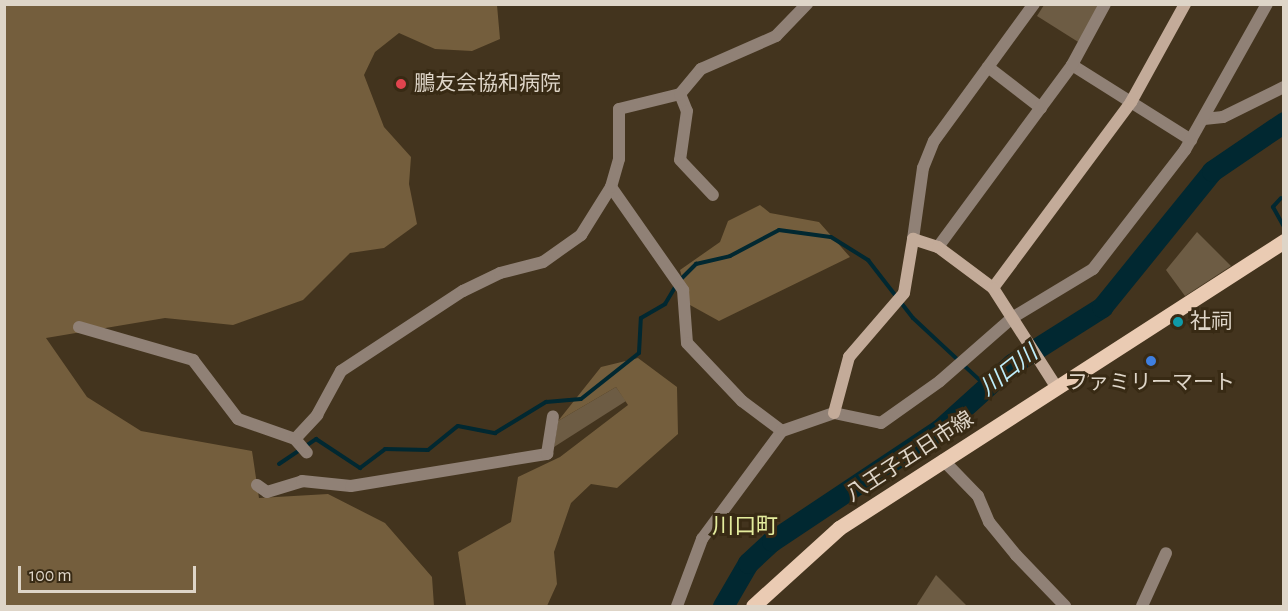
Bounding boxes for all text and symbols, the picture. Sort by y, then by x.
place label: 鵬友会協和病院 [414,71,561,97]
marker: 鵬友会協和病院 [392,75,410,93]
place label: 社祠 [1190,309,1232,335]
marker: 社祠 [1171,315,1185,329]
water label: 川口川 [975,340,1043,402]
marker: ファミリーマート [1144,354,1158,368]
place label: ファミリーマート [1067,370,1235,396]
street label: 八王子五日市線 [841,406,979,508]
district label: 川口町 [712,514,778,540]
scale bar [21,554,200,592]
text: 100 m [29,567,72,585]

